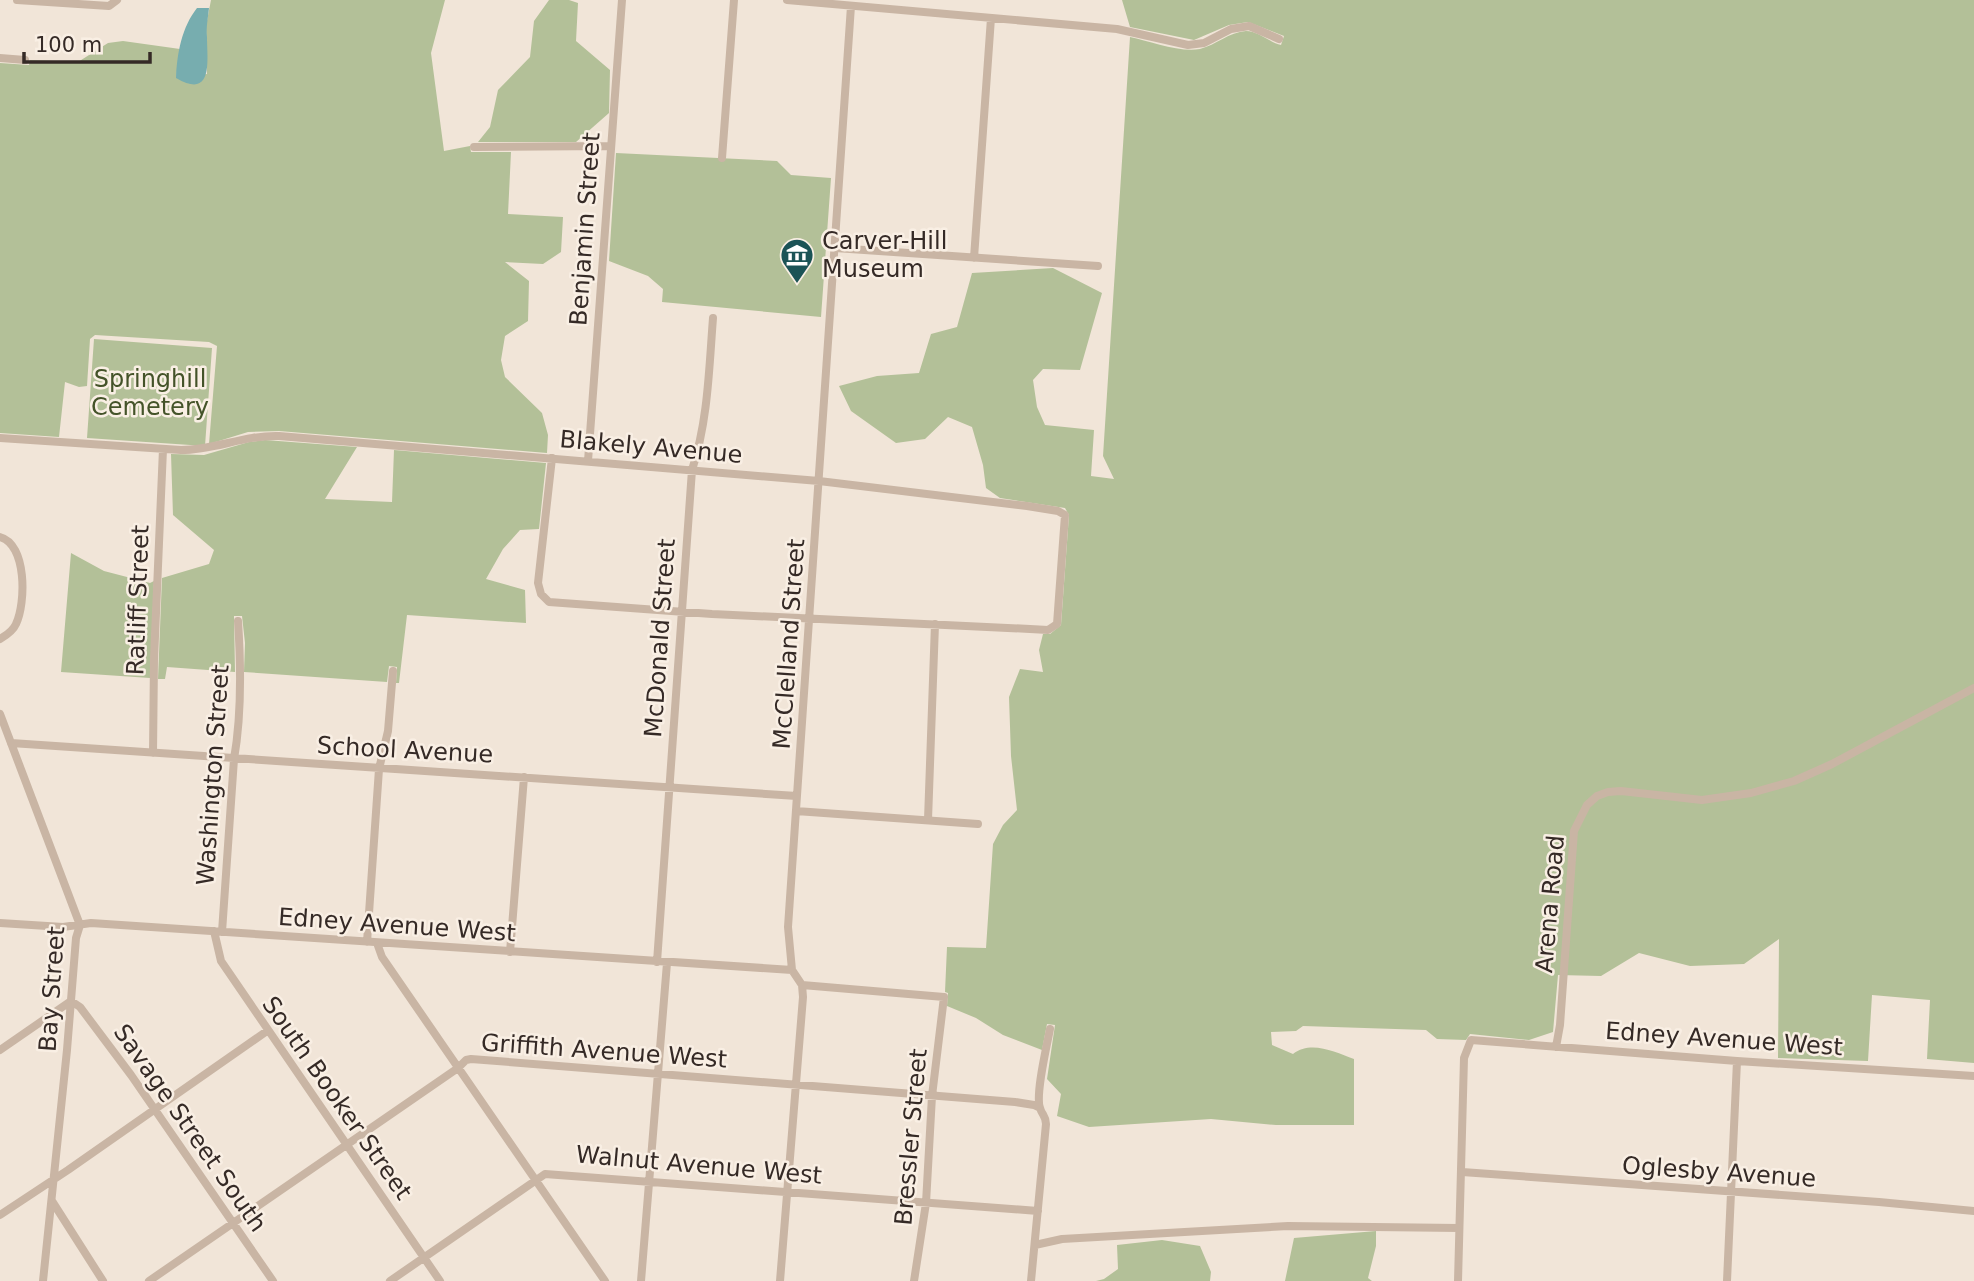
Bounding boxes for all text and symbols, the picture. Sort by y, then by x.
scale bar [24,21,150,65]
text: 100 m [35,33,102,57]
street label: Benjamin Street [564,131,606,327]
place label: Carver-Hill Museum [822,227,947,283]
museum icon: Carver-Hill Museum [778,236,816,285]
park label: Springhill Cemetery [91,365,209,421]
street label: Blakely Avenue [558,425,744,469]
street label: Ratliff Street [121,524,155,676]
street label: McDonald Street [639,538,681,738]
street label: McClelland Street [768,538,810,750]
street label: Washington Street [191,663,235,887]
street label: School Avenue [316,731,494,769]
street label: Arena Road [1530,834,1570,974]
street label: Edney Avenue West [277,903,517,947]
street label: Bay Street [34,925,70,1053]
street label: South Booker Street [256,991,418,1205]
street label: Edney Avenue West [1604,1017,1844,1061]
street label: Savage Street South [108,1019,272,1237]
street label: Griffith Avenue West [480,1028,728,1074]
street label: Bressler Street [889,1047,933,1227]
street label: Walnut Avenue West [575,1140,823,1190]
street label: Oglesby Avenue [1621,1151,1817,1193]

